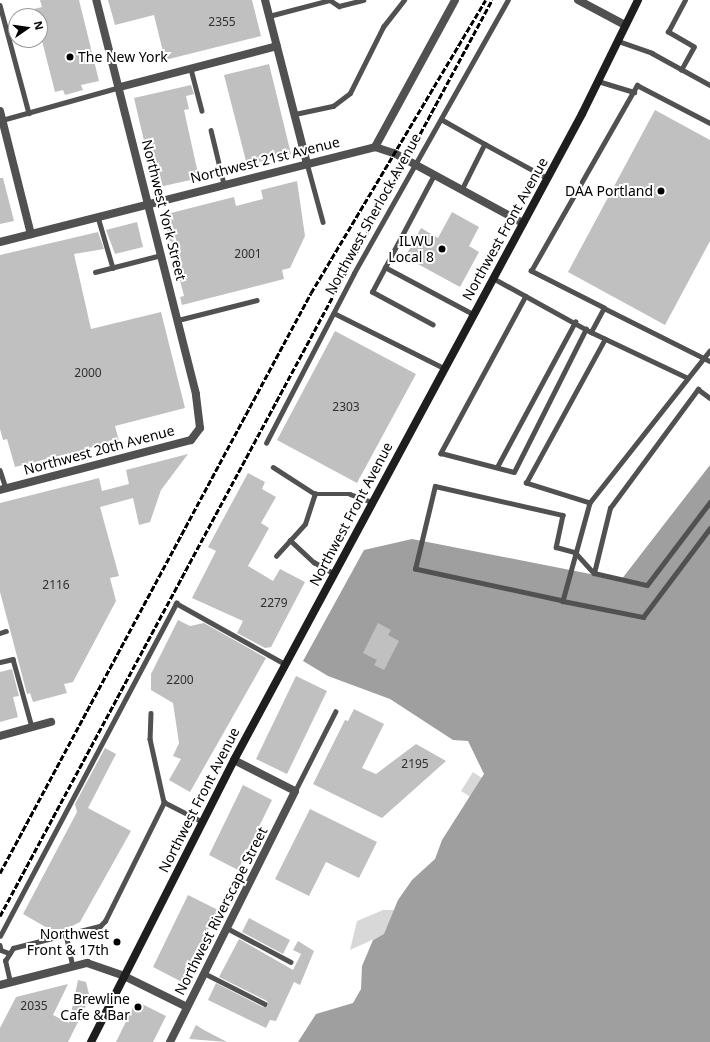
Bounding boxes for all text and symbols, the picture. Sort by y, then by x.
north arrow [8,8,48,48]
house number: 2355 [208,15,236,29]
text: N [31,19,48,31]
place label: The New York [78,49,168,65]
marker: The New York [65,52,75,62]
street label: Northwest Sherlock Avenue [322,130,424,298]
street label: Northwest 21st Avenue [189,133,341,187]
street label: Northwest York Street [138,138,190,282]
street label: Northwest Front Avenue [459,155,551,303]
place label: DAA Portland [565,183,653,199]
marker: DAA Portland [656,186,666,196]
place label: ILWU Local 8 [388,233,434,266]
marker: ILWU Local 8 [437,244,447,254]
house number: 2001 [234,247,262,261]
house number: 2000 [74,366,102,380]
house number: 2303 [332,400,360,414]
street label: Northwest 20th Avenue [22,422,176,478]
street label: Northwest Front Avenue [306,439,396,589]
house number: 2116 [42,578,70,592]
house number: 2279 [260,596,288,610]
house number: 2200 [166,673,194,687]
street label: Northwest Front Avenue [155,725,243,875]
house number: 2195 [401,757,429,771]
street label: Northwest Riverscape Street [171,824,271,998]
place label: Northwest Front & 17th [27,926,109,958]
marker: Northwest Front & 17th [112,937,122,947]
place label: Brewline Cafe & Bar [60,991,130,1024]
house number: 2035 [20,999,48,1013]
marker: Brewline Cafe & Bar [133,1002,143,1012]

